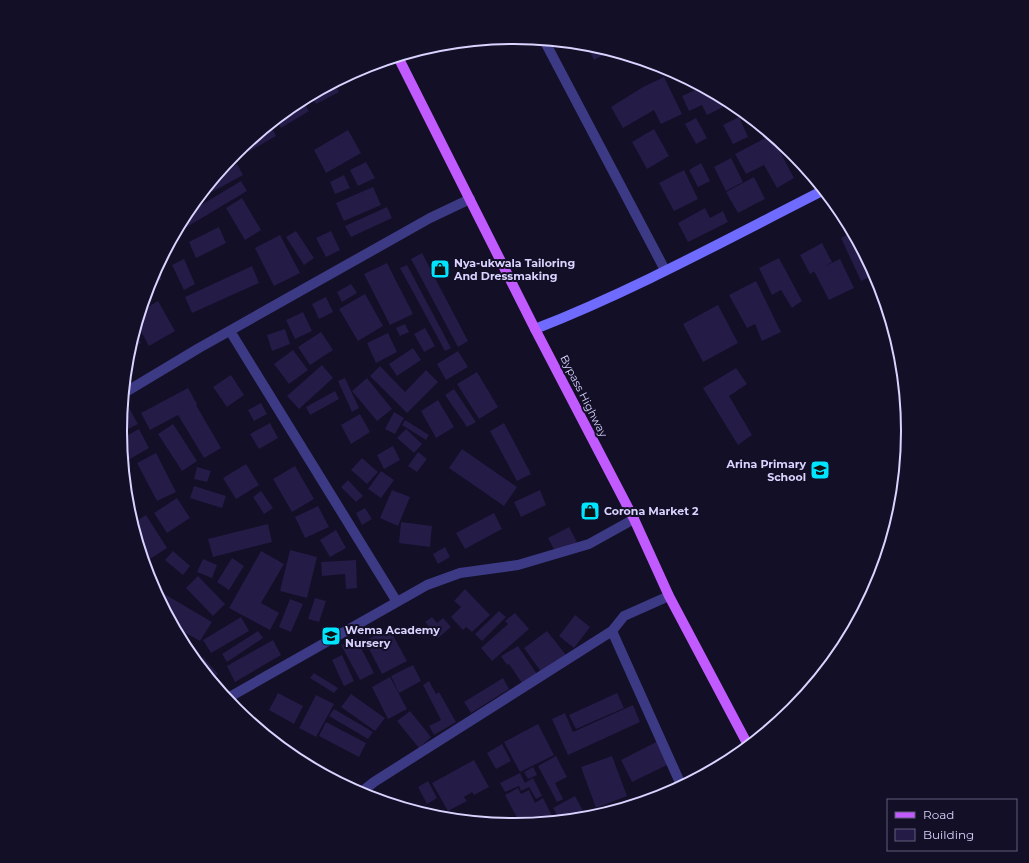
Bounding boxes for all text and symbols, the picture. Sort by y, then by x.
place label: Nya-ukwala Tailoring And Dressmaking [453,256,575,283]
shop icon: Nya-ukwala Tailoring And Dressmaking [429,258,451,280]
street label: Bypass Highway [557,353,611,439]
place label: Arina Primary School [725,457,806,484]
school or university icon: Arina Primary School [809,459,831,481]
shop icon: Corona Market 2 [579,500,601,522]
place label: Corona Market 2 [604,504,699,518]
place label: Wema Academy Nursery [345,623,440,650]
school or university icon: Wema Academy Nursery [320,625,342,647]
legend [887,799,1017,851]
text: Road [923,807,954,822]
text: Building [923,827,974,842]

